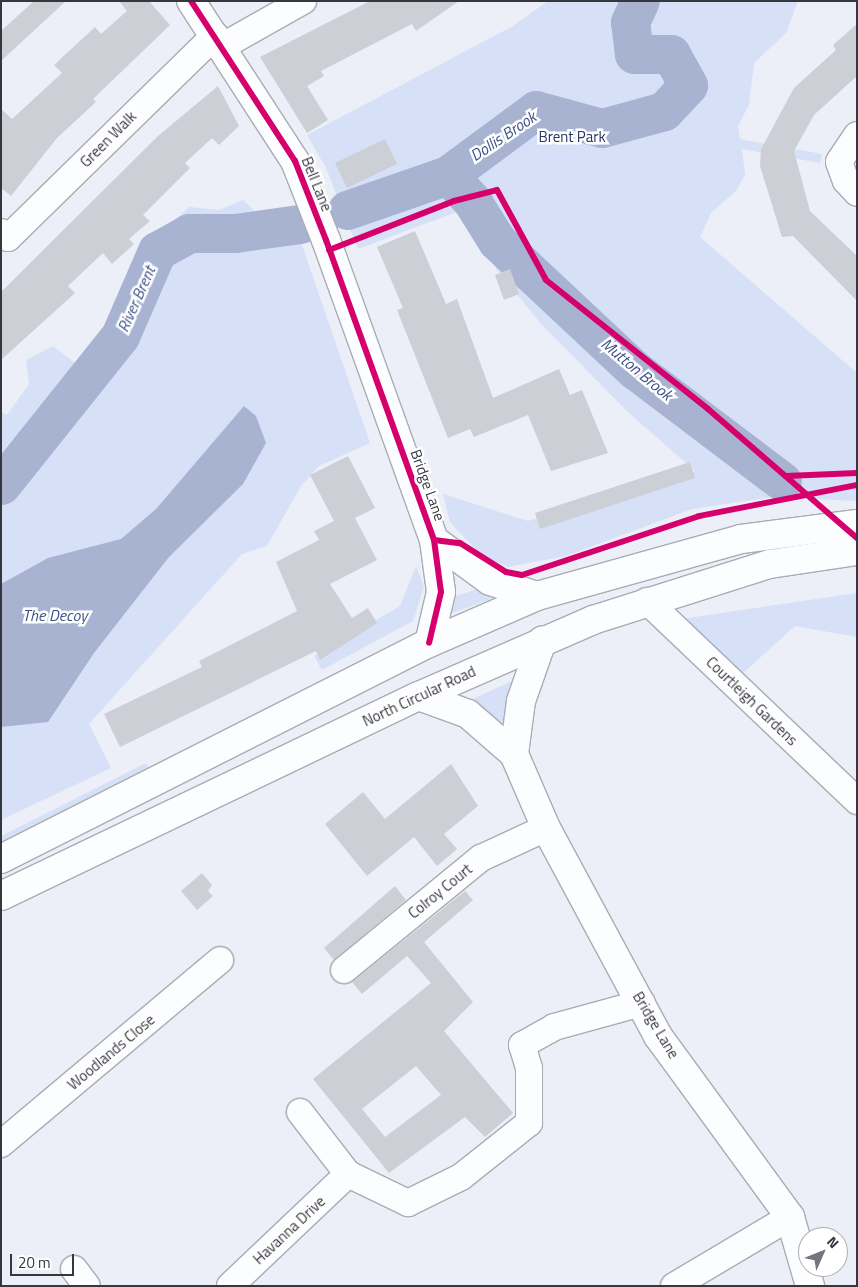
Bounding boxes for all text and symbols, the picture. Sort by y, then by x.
street label: Green Walk [76,107,140,171]
water label: Dollis Brook [466,107,540,165]
park label: Brent Park [538,128,606,146]
street label: Bell Lane [298,154,336,214]
water label: River Brent [113,263,159,335]
water label: Mutton Brook [597,334,677,404]
street label: Bridge Lane [407,447,449,523]
water label: The Decoy [23,605,87,625]
street label: Courtleigh Gardens [703,653,801,749]
street label: North Circular Road [360,662,478,730]
street label: Colroy Court [404,860,476,922]
street label: Bridge Lane [629,988,683,1062]
street label: Woodlands Close [64,1010,158,1094]
street label: Havanna Drive [249,1192,329,1268]
north arrow [798,1227,848,1277]
text: N [823,1231,844,1253]
scale bar [12,1244,76,1276]
text: 20 m [18,1251,51,1274]

